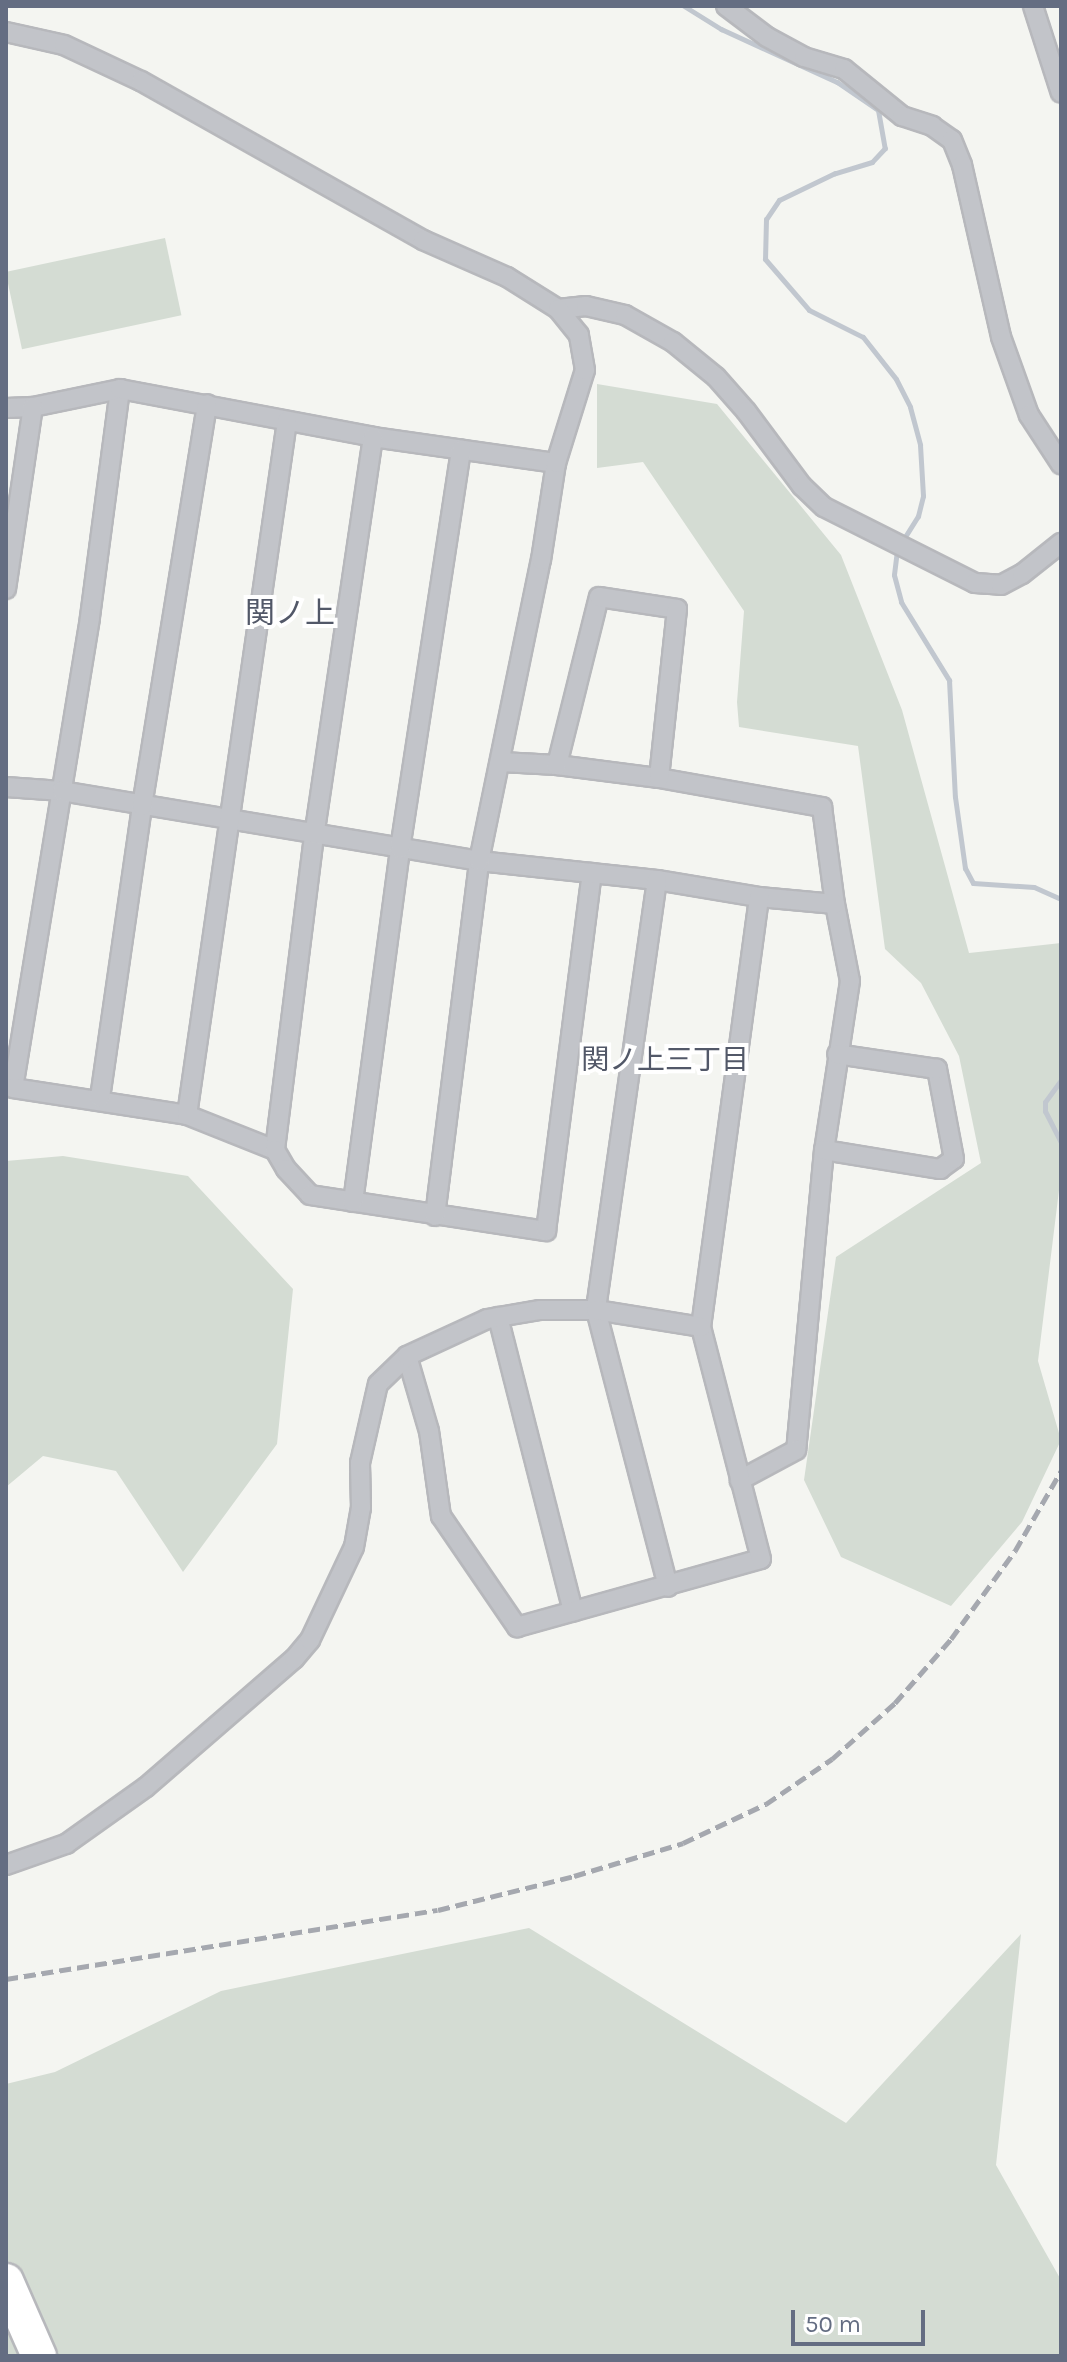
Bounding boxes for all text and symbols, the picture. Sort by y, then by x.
district label: 関ノ上 [245,595,335,631]
district label: 関ノ上三丁目 [581,1043,749,1077]
scale bar [795,2294,929,2344]
text: 50 m [805,2310,861,2338]

